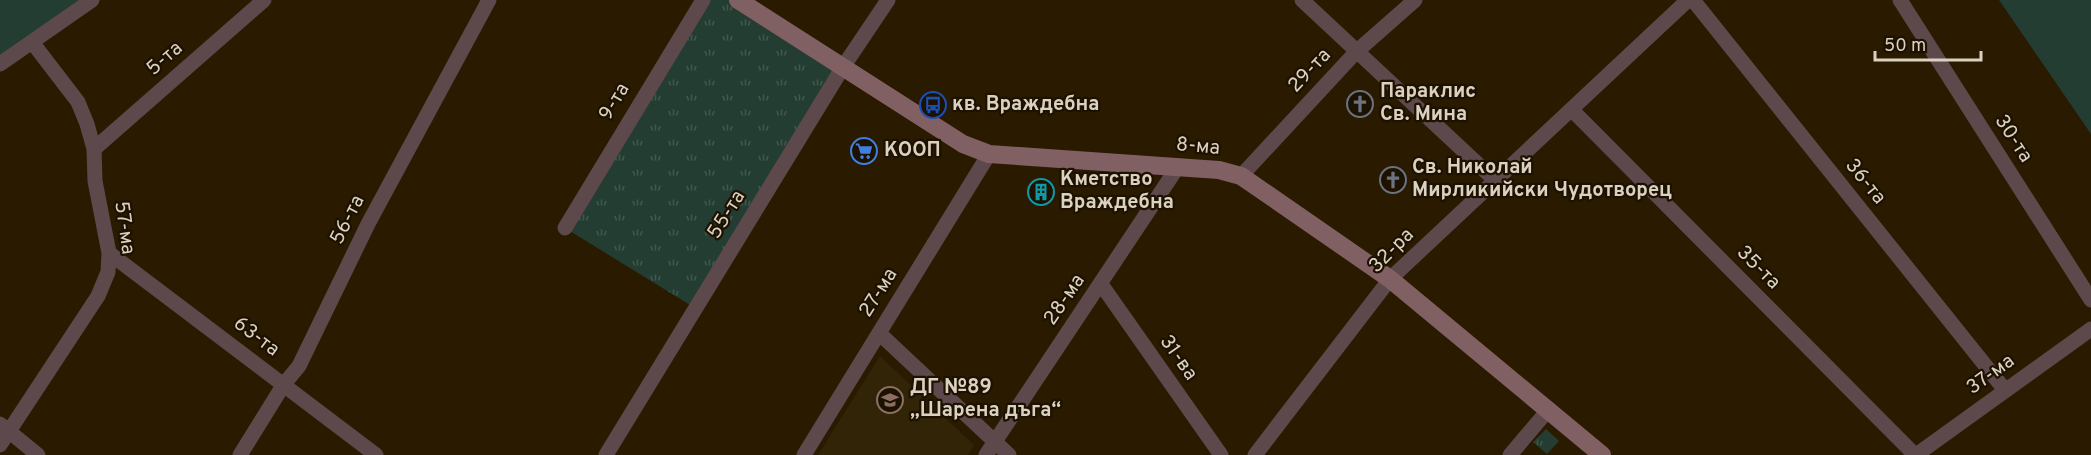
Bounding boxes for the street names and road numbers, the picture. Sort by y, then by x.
street label: 5-та [141,36,189,82]
street label: 29-та [1283,43,1337,99]
street label: 9-та [594,78,636,126]
street label: 30-та [1988,110,2038,168]
street label: 8-ма [1175,132,1221,162]
street label: 36-та [1839,154,1891,210]
street label: 55-та [702,186,752,244]
street label: 56-та [325,191,371,249]
street label: 57-ма [107,200,141,256]
street label: 32-ра [1364,223,1420,279]
street label: 35-та [1730,240,1786,296]
street label: 27-ма [854,263,904,323]
street label: 28-ма [1038,269,1092,331]
street label: 63-та [228,311,284,363]
street label: 31-ва [1153,330,1203,386]
street label: 37-ма [1962,349,2020,401]

